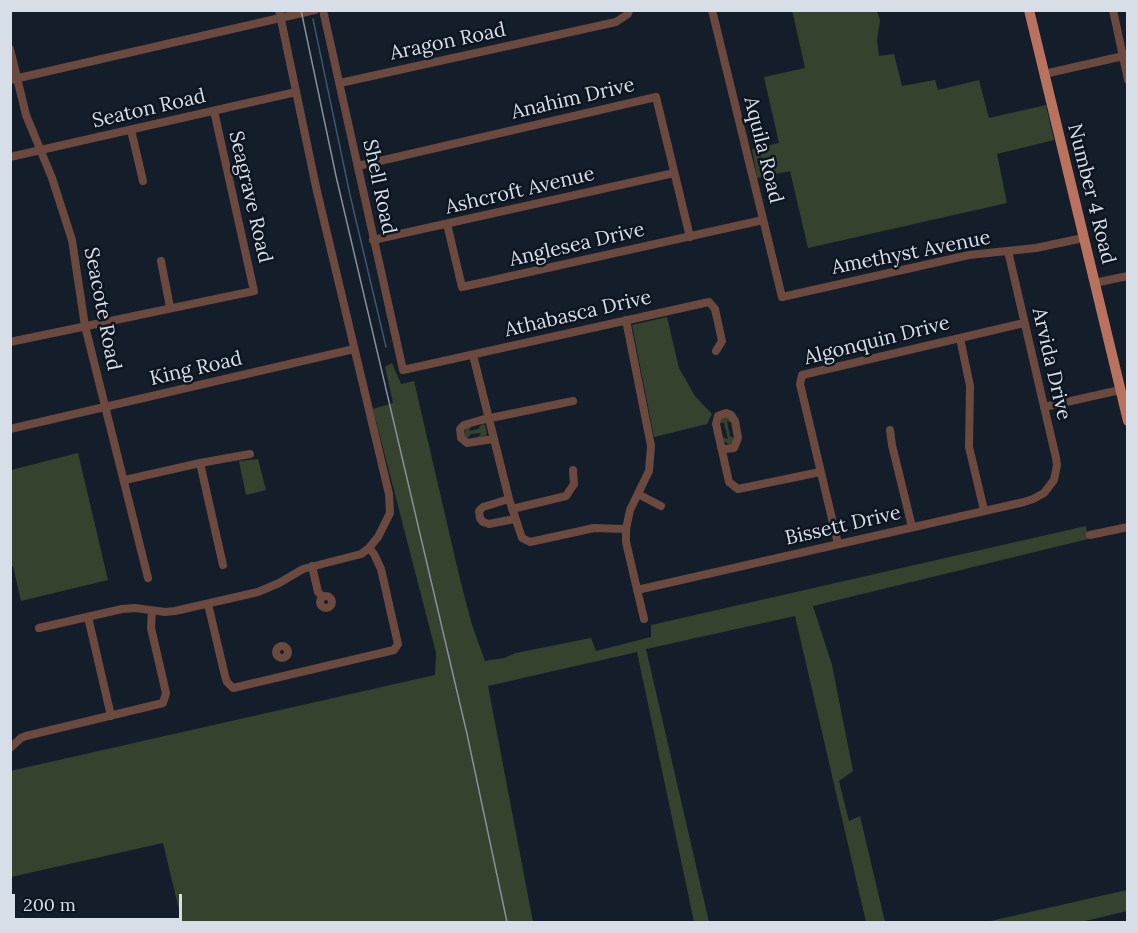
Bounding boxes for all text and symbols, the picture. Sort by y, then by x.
street label: Aragon Road [388,18,508,66]
street label: Anahim Drive [509,73,637,125]
street label: Seaton Road [90,84,208,134]
street label: Aquila Road [738,94,788,206]
street label: Number 4 Road [1062,121,1120,267]
street label: Seagrave Road [223,129,277,265]
street label: Shell Road [357,137,401,237]
street label: Ashcroft Avenue [443,162,597,220]
street label: Anglesea Drive [507,218,647,272]
street label: Amethyst Avenue [830,226,992,280]
street label: Seacote Road [78,245,126,373]
street label: Athabasca Drive [502,285,654,343]
street label: Arvida Drive [1026,305,1076,423]
street label: Algonquin Drive [802,311,952,371]
street label: King Road [147,347,245,391]
street label: Bissett Drive [783,501,903,551]
scale bar [15,882,184,920]
text: 200 m [23,893,76,916]

